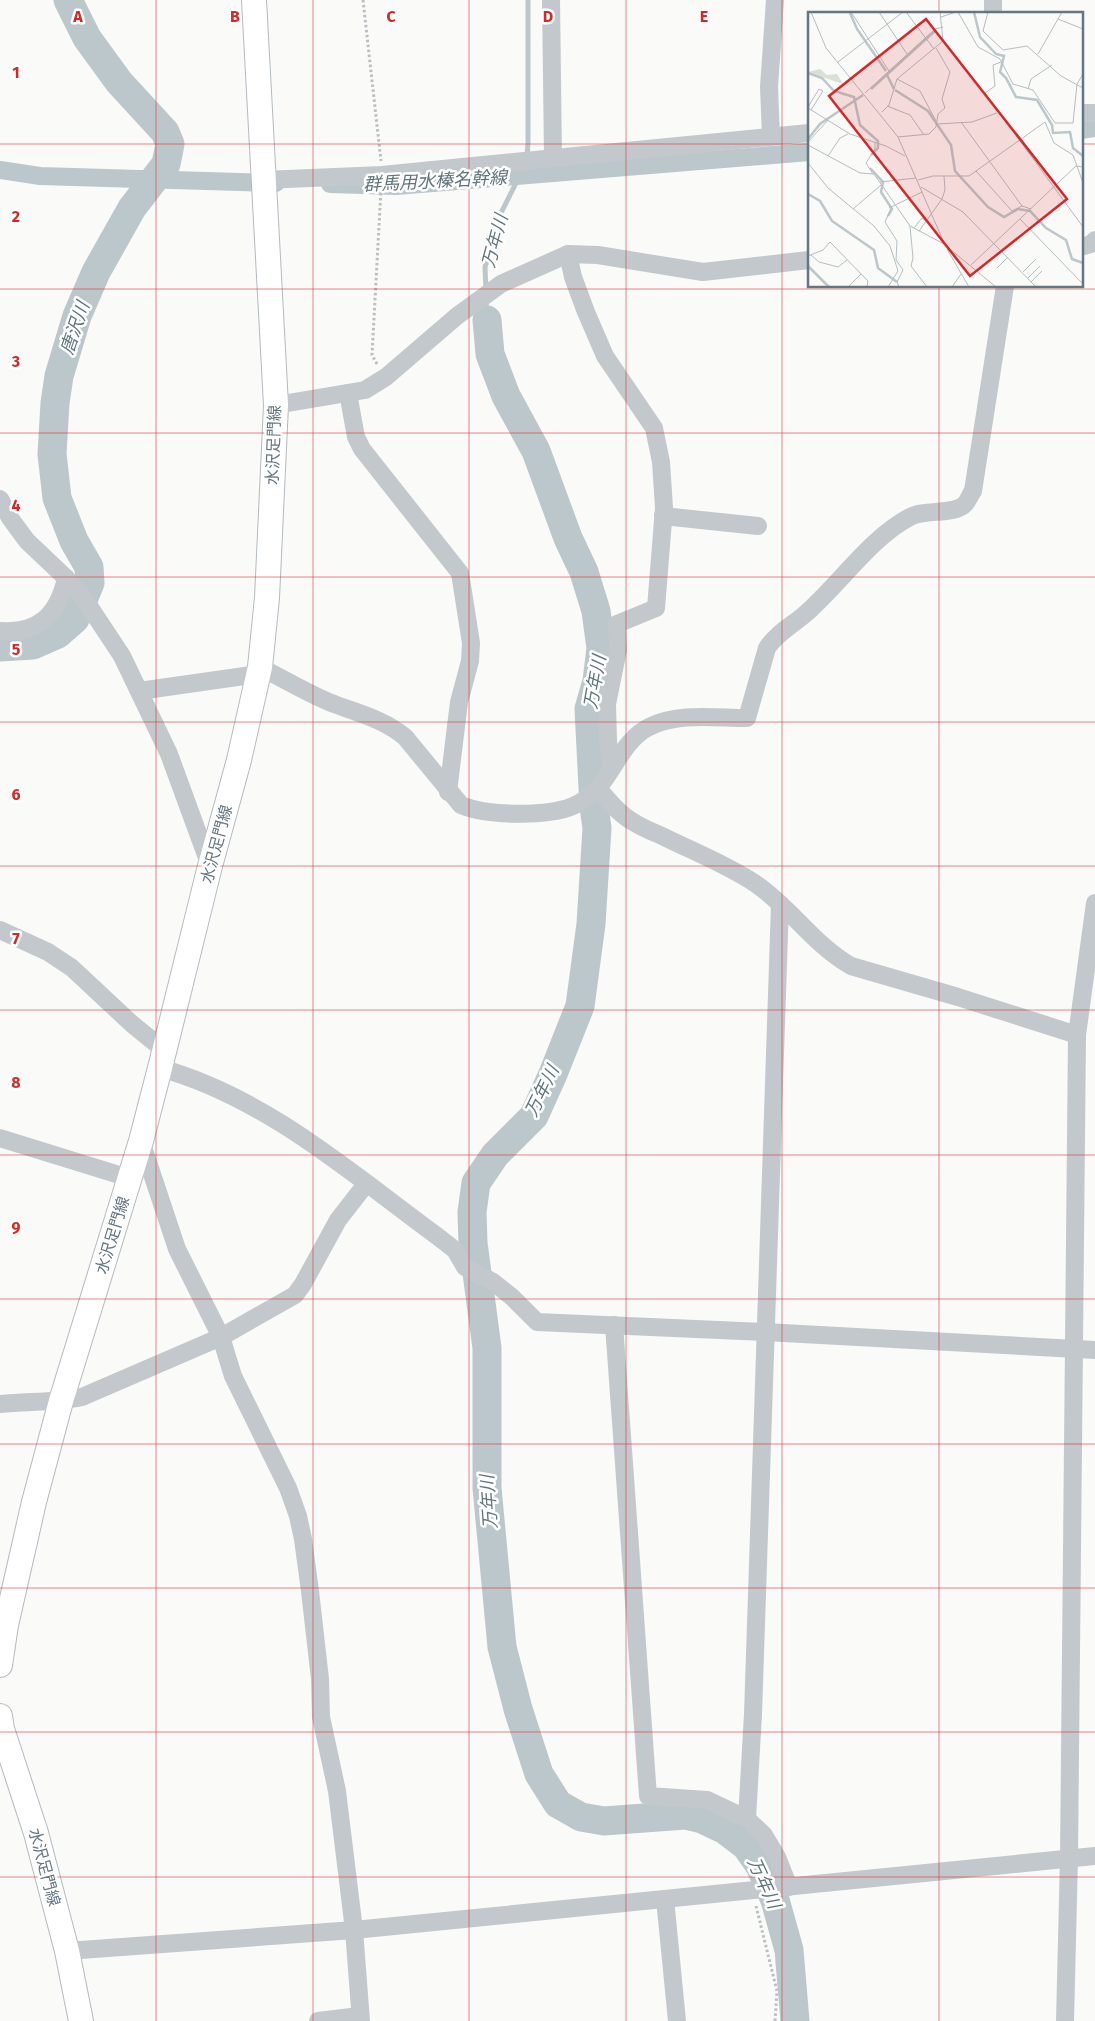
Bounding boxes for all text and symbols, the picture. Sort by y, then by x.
text: A [72,7,83,26]
text: B [230,7,240,26]
text: C [386,7,396,26]
text: D [543,7,553,26]
text: E [700,7,708,26]
inset map [808,12,1082,288]
text: 1 [12,63,20,82]
water label: 群馬用水榛名幹線 [363,166,509,196]
text: 2 [12,207,20,226]
water label: 万年川 [477,210,513,270]
water label: 唐沢川 [56,297,95,357]
text: 3 [11,352,20,371]
street label: 水沢足門線 [263,405,284,485]
text: 4 [11,496,21,515]
text: 5 [12,640,21,659]
water label: 万年川 [579,652,611,710]
text: 6 [11,785,21,804]
street label: 水沢足門線 [197,803,236,885]
text: 7 [12,929,20,948]
water label: 万年川 [520,1060,565,1120]
text: 8 [11,1073,21,1092]
street label: 水沢足門線 [92,1194,133,1276]
text: 9 [12,1218,21,1237]
water label: 万年川 [476,1472,502,1530]
street label: 水沢足門線 [25,1826,64,1908]
water label: 万年川 [743,1854,786,1914]

